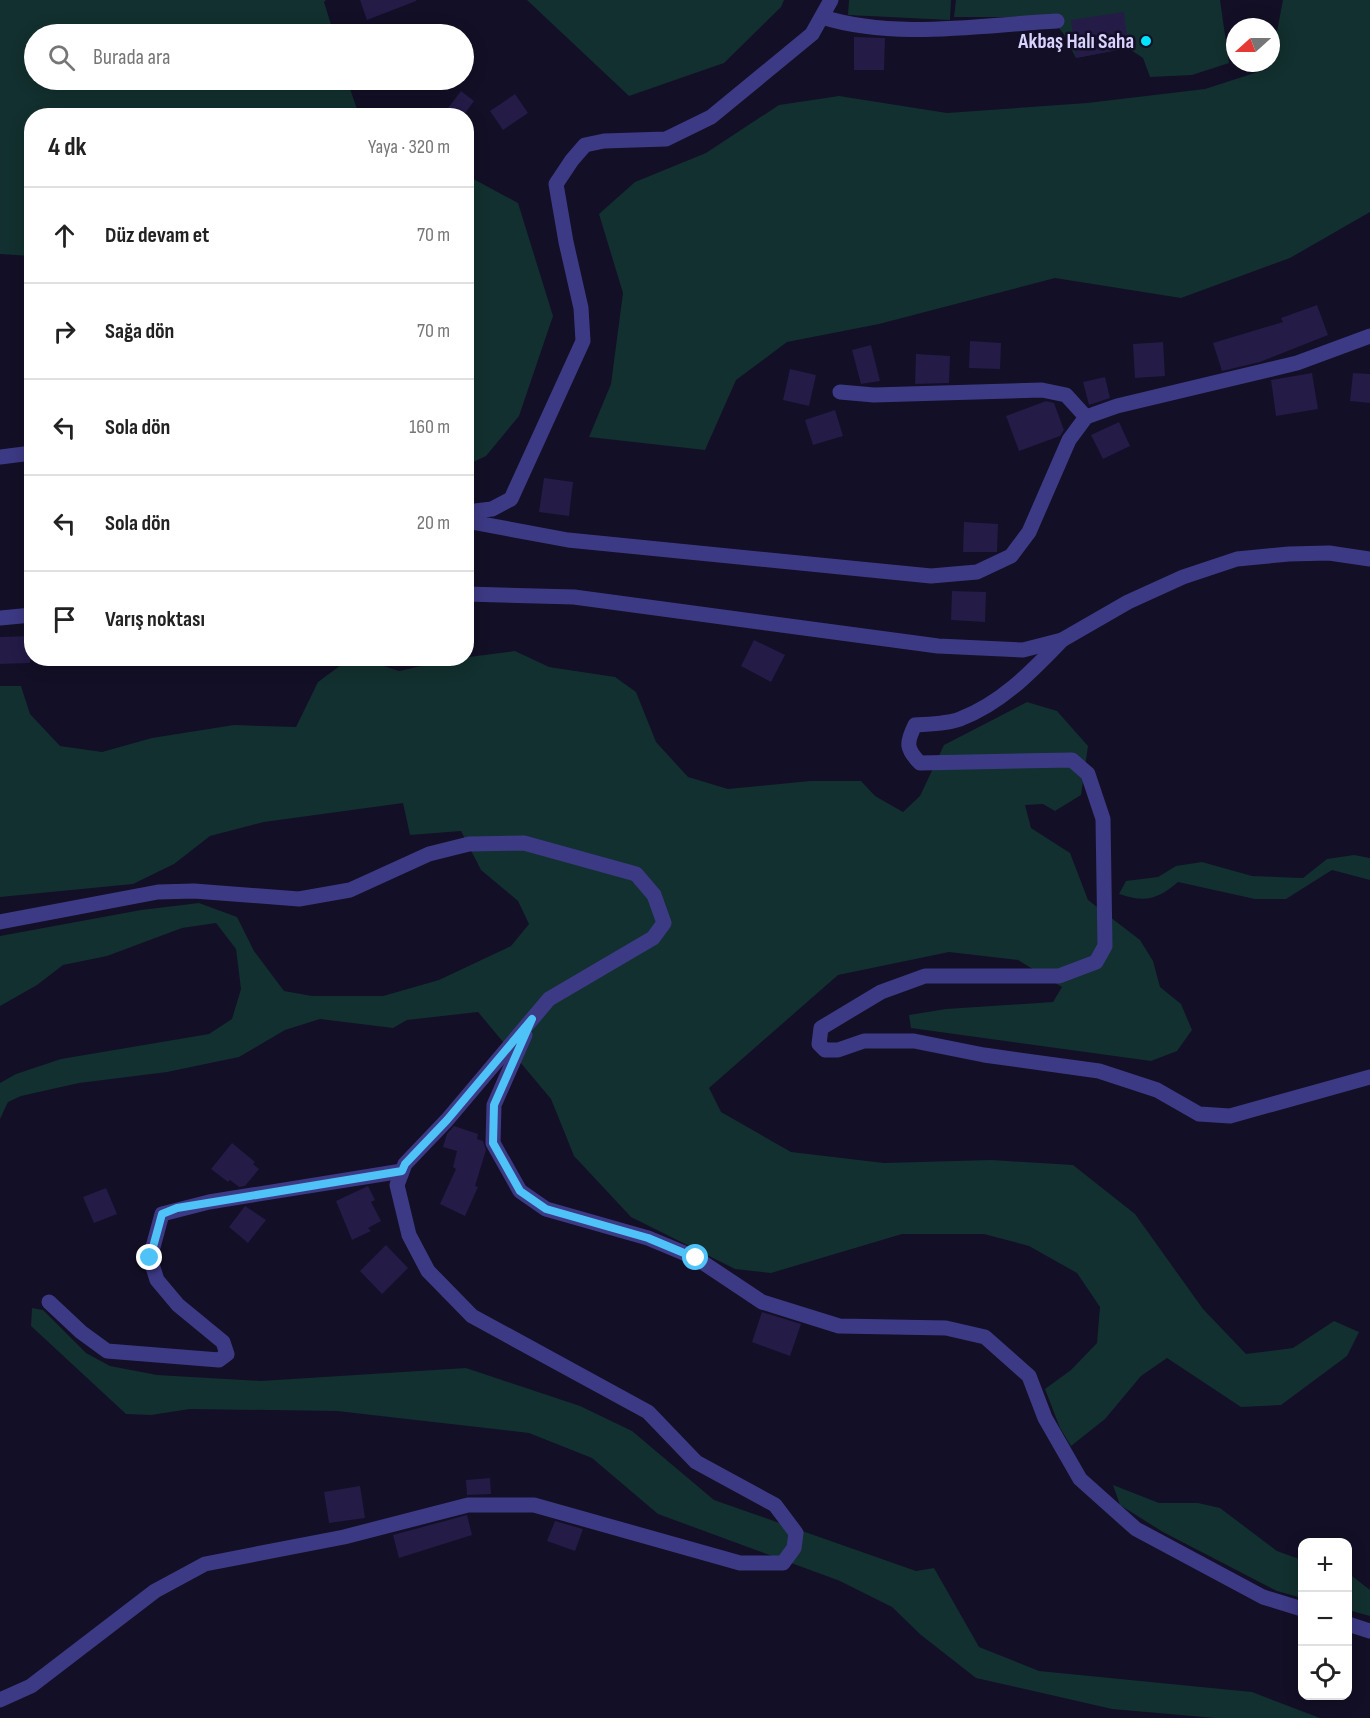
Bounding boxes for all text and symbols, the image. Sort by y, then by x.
north arrow [1226,18,1280,72]
search box [24,24,474,90]
place label: Akbaş Halı Saha [1017,29,1134,54]
marker: Akbaş Halı Saha [1139,34,1153,48]
icon: search [45,41,78,74]
text: Burada ara [93,44,170,71]
text: 4 dk [48,132,86,163]
text: Yaya · 320 m [368,135,450,159]
icon: ahead [48,219,81,252]
text: Düz devam et [105,222,209,249]
text: 70 m [417,223,450,247]
icon: right [48,315,81,348]
text: Sağa dön [105,318,174,345]
text: 70 m [417,319,450,343]
icon: left [48,411,81,444]
text: Sola dön [105,414,170,441]
text: 160 m [409,415,450,439]
icon: left [48,507,81,540]
text: Sola dön [105,510,170,537]
text: 20 m [417,511,450,535]
icon: arrive [48,603,81,636]
text: Varış noktası [105,606,205,633]
route end [136,1244,162,1270]
route start [682,1244,708,1270]
map controls [1298,1538,1352,1700]
button: + [1298,1538,1352,1592]
button: − [1298,1592,1352,1646]
button: locate [1298,1646,1352,1700]

